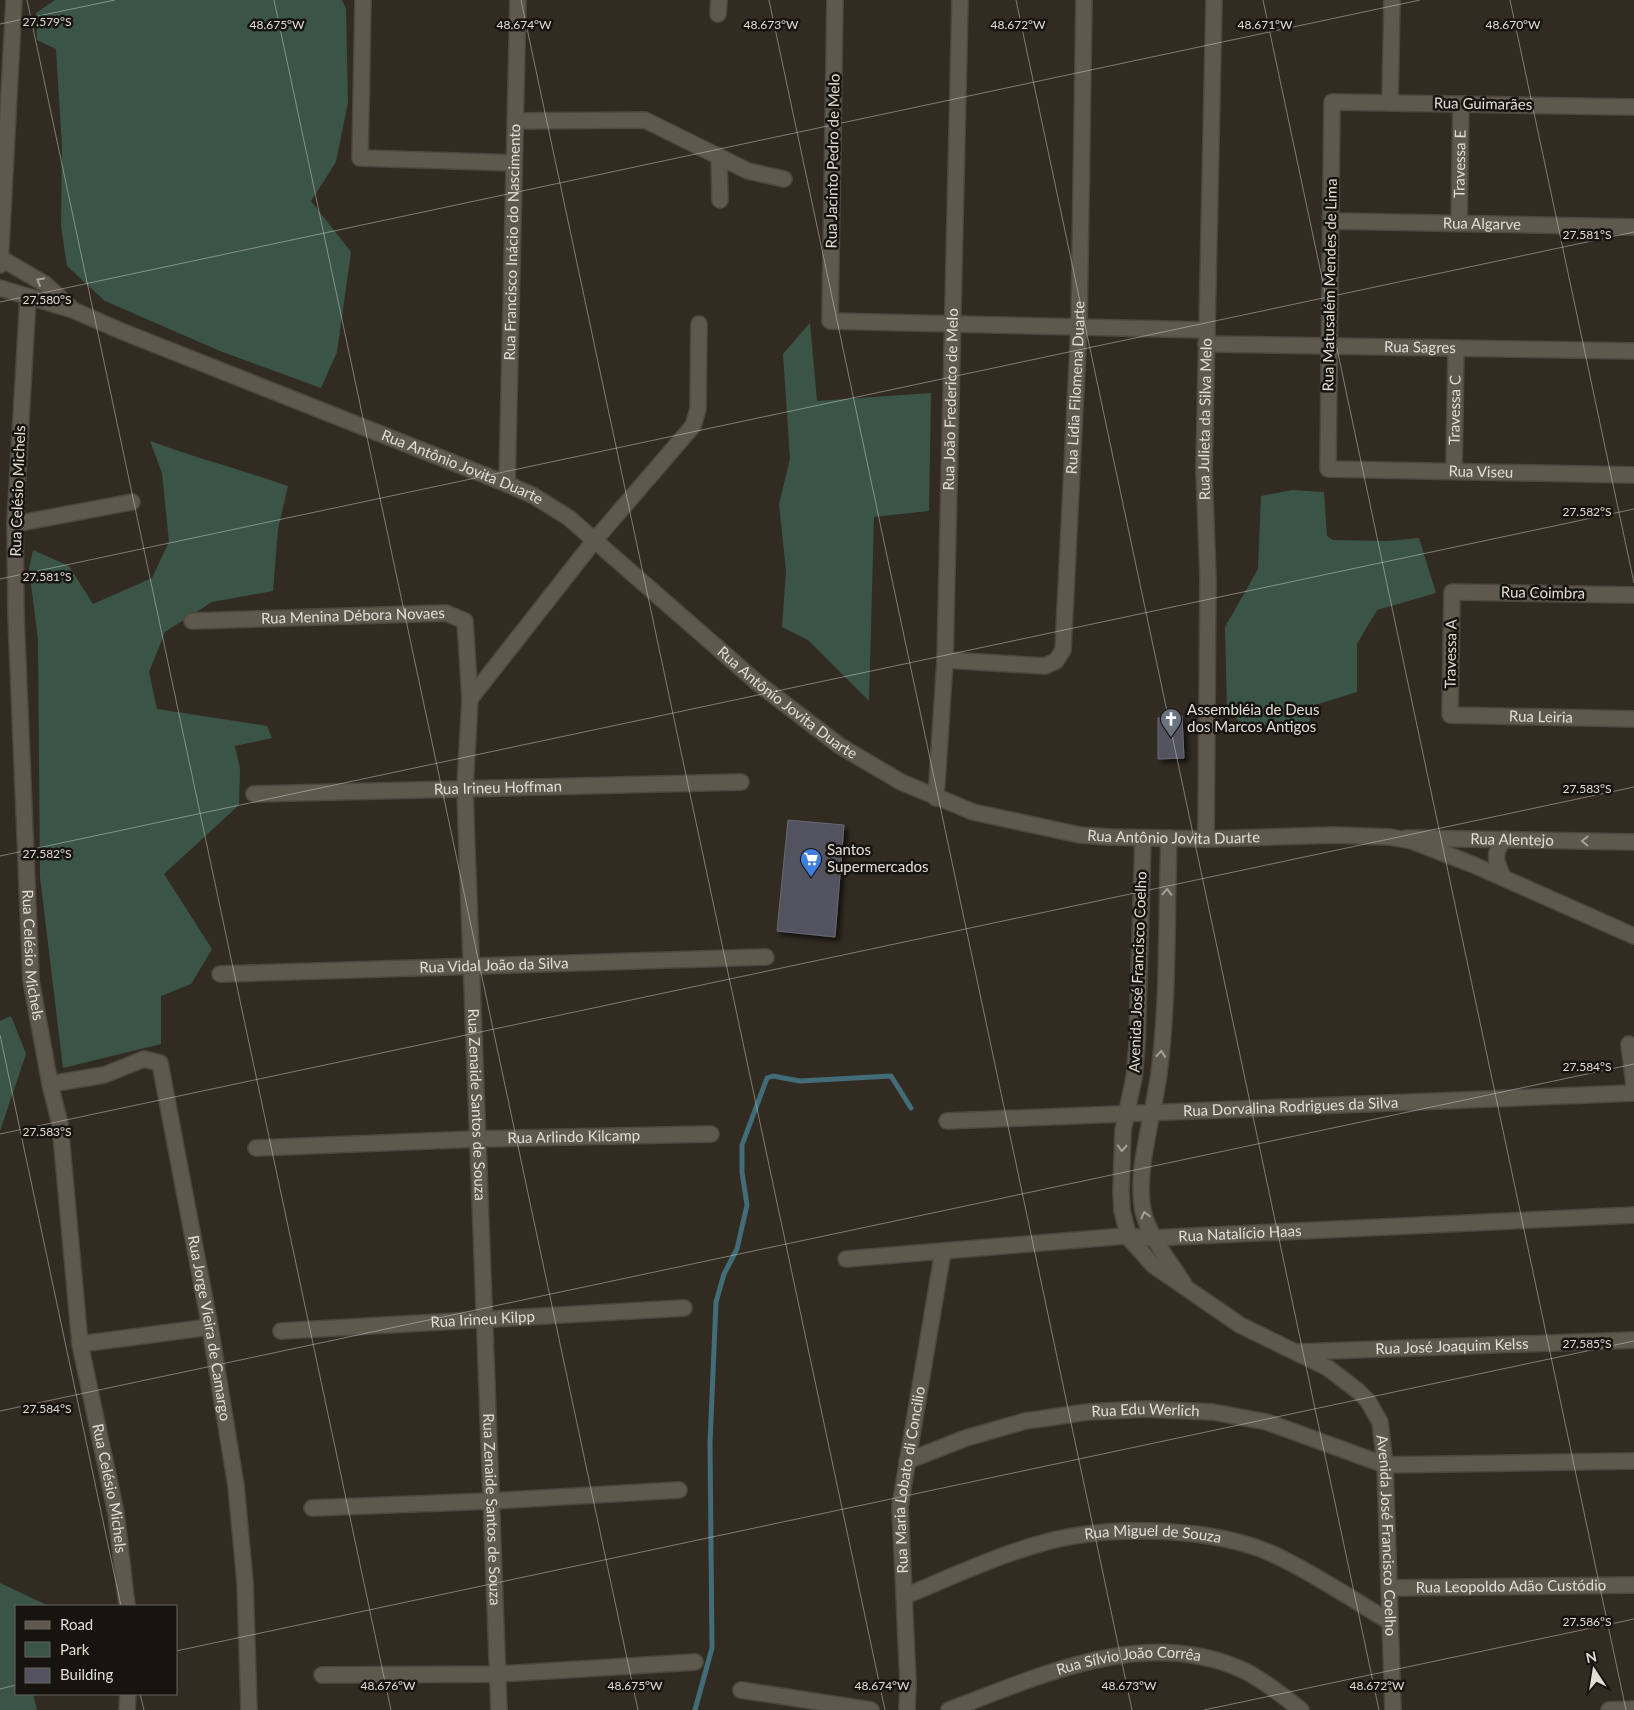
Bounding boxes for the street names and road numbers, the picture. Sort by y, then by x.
street label: Rua Jacinto Pedro de Melo [821,73,843,249]
street label: Rua Guimarães [1434,93,1532,113]
street label: Rua Francisco Inácio do Nascimento [500,124,523,361]
street label: Travessa E [1449,130,1469,198]
street label: Rua Matusalém Mendes de Lima [1318,178,1340,392]
street label: Rua Algarve [1443,213,1521,233]
street label: Rua Lídia Filomena Duarte [1062,301,1087,475]
street label: Rua João Frederico de Melo [939,308,961,491]
street label: Rua Sagres [1384,337,1456,356]
street label: Rua Julieta da Silva Melo [1194,338,1215,500]
street label: Travessa C [1444,375,1464,445]
street label: Rua Celésio Michels [6,425,28,557]
street label: Rua Antônio Jovita Duarte [379,425,547,508]
street label: Rua Viseu [1448,461,1514,481]
street label: Rua Coimbra [1501,582,1585,602]
street label: Rua Menina Débora Novaes [261,603,445,627]
street label: Travessa A [1440,618,1460,689]
street label: Rua Antônio Jovita Duarte [714,642,861,762]
street label: Rua Leiria [1509,706,1573,726]
street label: Rua Irineu Hoffman [434,776,562,798]
street label: Rua Antônio Jovita Duarte [1087,826,1260,847]
street label: Rua Alentejo [1470,829,1554,849]
street label: Avenida José Francisco Coelho [1124,871,1150,1073]
street label: Rua Celésio Michels [19,889,48,1022]
street label: Rua Vidal João da Silva [419,953,569,976]
street label: Rua Zenaide Santos de Souza [465,1008,490,1201]
street label: Rua Dorvalina Rodrigues da Silva [1183,1093,1399,1119]
street label: Rua Arlindo Kilcamp [507,1126,640,1146]
street label: Rua Natalício Haas [1178,1221,1302,1245]
street label: Rua Jorge Vieira de Camargo [185,1234,235,1422]
street label: Rua Irineu Kilpp [430,1307,535,1330]
street label: Rua José Joaquim Kelss [1375,1334,1529,1357]
street label: Rua Maria Lobato di Concilio [890,1385,928,1574]
street label: Rua Edu Werlich [1091,1399,1200,1420]
street label: Rua Zenaide Santos de Souza [480,1413,505,1606]
street label: Rua Celésio Michels [89,1422,131,1554]
street label: Avenida José Francisco Coelho [1374,1434,1401,1636]
street label: Rua Miguel de Souza [1083,1521,1223,1546]
street label: Rua Leopoldo Adão Custódio [1416,1575,1606,1596]
street label: Rua Sílvio João Corrêa [1054,1642,1203,1678]

